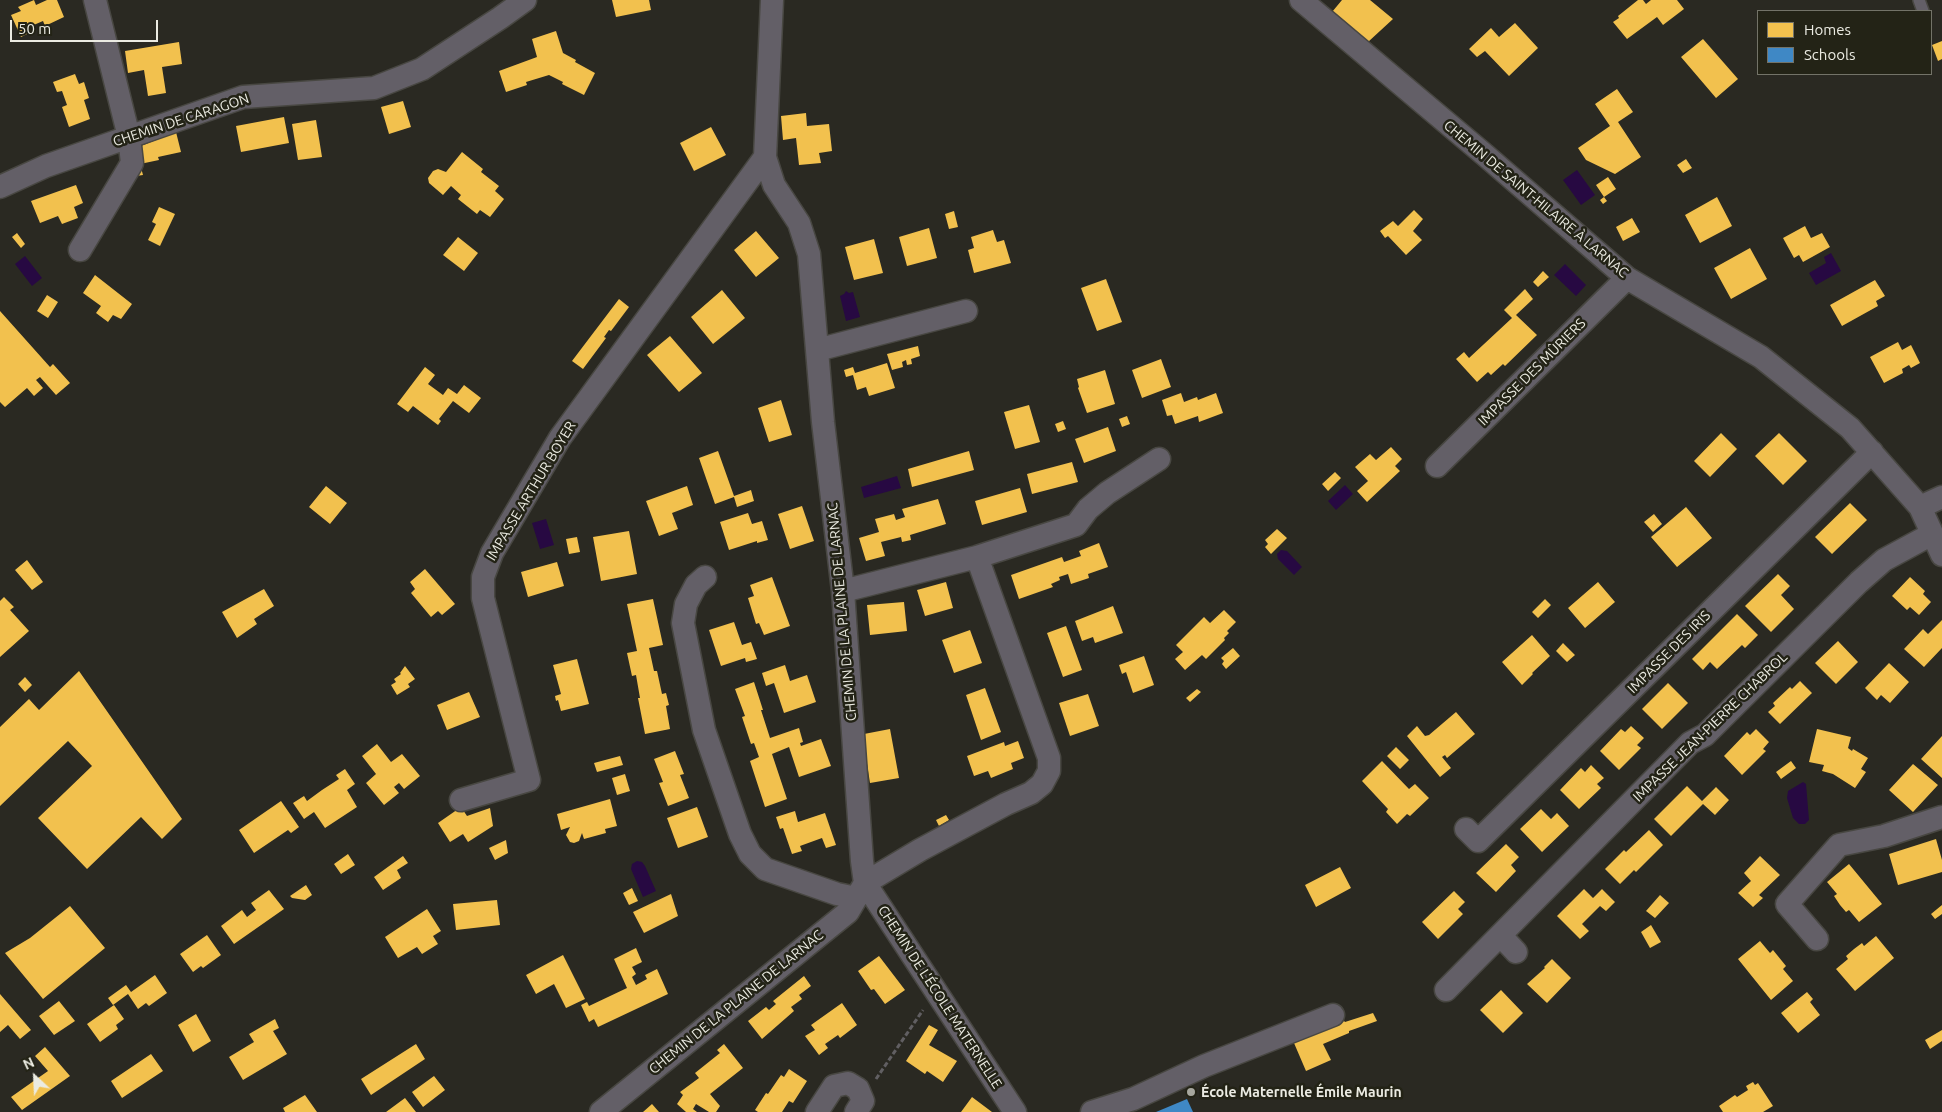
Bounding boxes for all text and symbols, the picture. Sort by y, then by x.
scale bar [12,10,160,42]
legend [1757,10,1932,75]
text: 50 m [18,20,51,37]
text: Homes [1804,21,1851,38]
text: Schools [1804,46,1855,63]
street label: CHEMIN DE CARAGON [111,90,251,150]
street label: CHEMIN DE SAINT-HILAIRE À LARNAC [1440,117,1632,281]
street label: IMPASSE DES MÛRIERS [1475,315,1589,429]
street label: IMPASSE ARTHUR BOYER [483,418,579,564]
street label: CHEMIN DE LA PLAINE DE LARNAC [824,502,860,722]
street label: IMPASSE DES IRIS [1624,607,1714,697]
street label: IMPASSE JEAN-PIERRE CHABROL [1629,649,1791,805]
street label: CHEMIN DE L'ÉCOLE MATERNELLE [874,902,1006,1092]
street label: CHEMIN DE LA PLAINE DE LARNAC [645,926,827,1078]
north arrow [10,1052,60,1102]
text: N [21,1054,37,1073]
place label: École Maternelle Émile Maurin [1201,1084,1402,1100]
marker: École Maternelle Émile Maurin [1185,1086,1197,1098]

